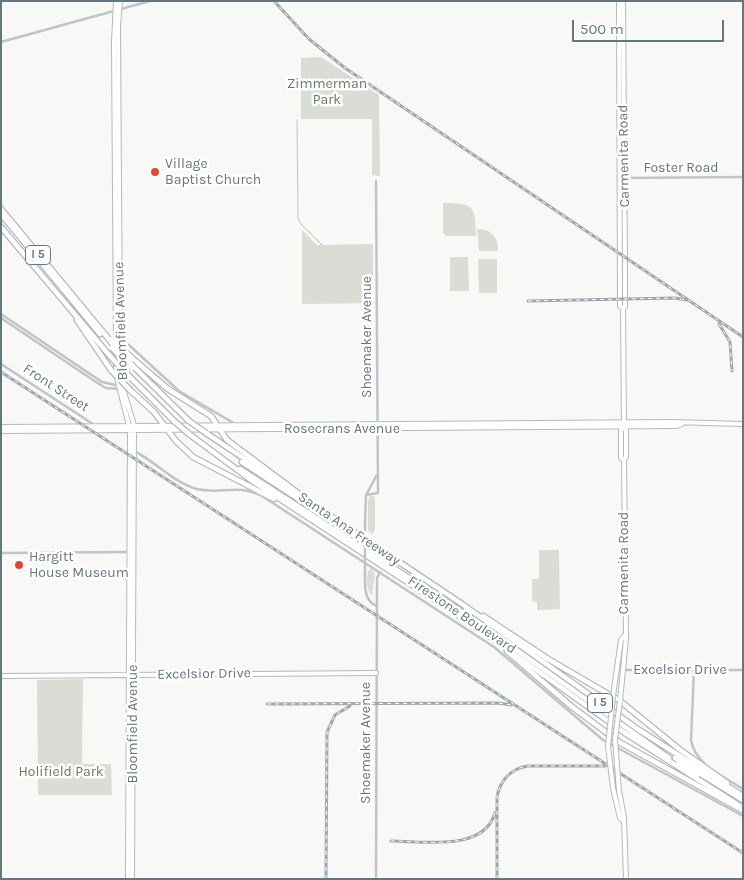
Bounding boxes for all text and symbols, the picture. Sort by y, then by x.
scale bar [574,10,726,42]
text: 500 m [580,20,624,38]
park label: Zimmerman Park [287,76,367,108]
street label: Carmenita Road [615,104,633,208]
place label: Village Baptist Church [165,156,261,188]
street label: Foster Road [643,160,719,176]
marker: Village Baptist Church [149,166,161,178]
road number: I 5 [26,246,50,264]
street label: Bloomfield Avenue [111,261,131,381]
street label: Shoemaker Avenue [359,276,375,398]
street label: Front Street [20,360,92,416]
street label: Rosecrans Avenue [284,421,400,437]
street label: Santa Ana Freeway [295,489,403,569]
street label: Carmenita Road [616,512,632,614]
place label: Hargitt House Museum [29,549,129,582]
marker: Hargitt House Museum [13,559,25,571]
street label: Firestone Boulevard [405,573,519,657]
street label: Excelsior Drive [633,662,727,678]
street label: Bloomfield Avenue [125,665,141,783]
street label: Excelsior Drive [157,665,251,683]
street label: Shoemaker Avenue [358,682,374,804]
road number: I 5 [588,694,612,712]
park label: Holifield Park [18,764,104,780]

